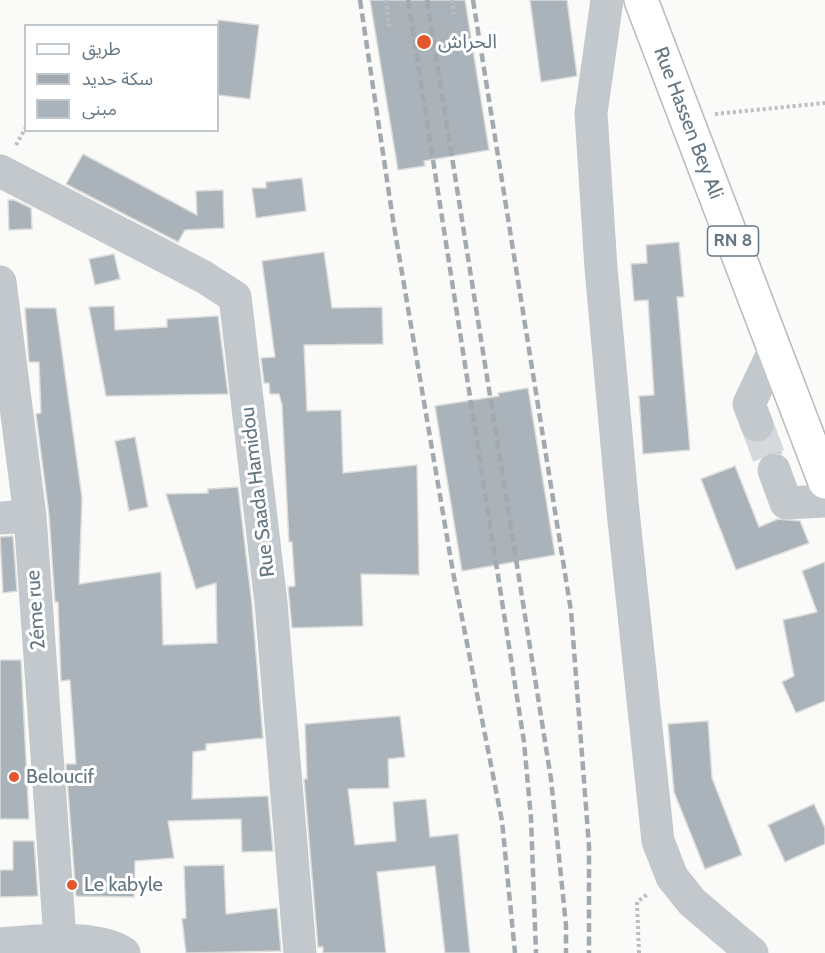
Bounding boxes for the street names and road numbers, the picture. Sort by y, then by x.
street label: Rue Hassen Bey Ali [648,44,728,202]
road number: RN 8 [708,226,758,256]
street label: Rue Saada Hamidou [236,406,280,578]
street label: 2éme rue [21,569,51,651]

